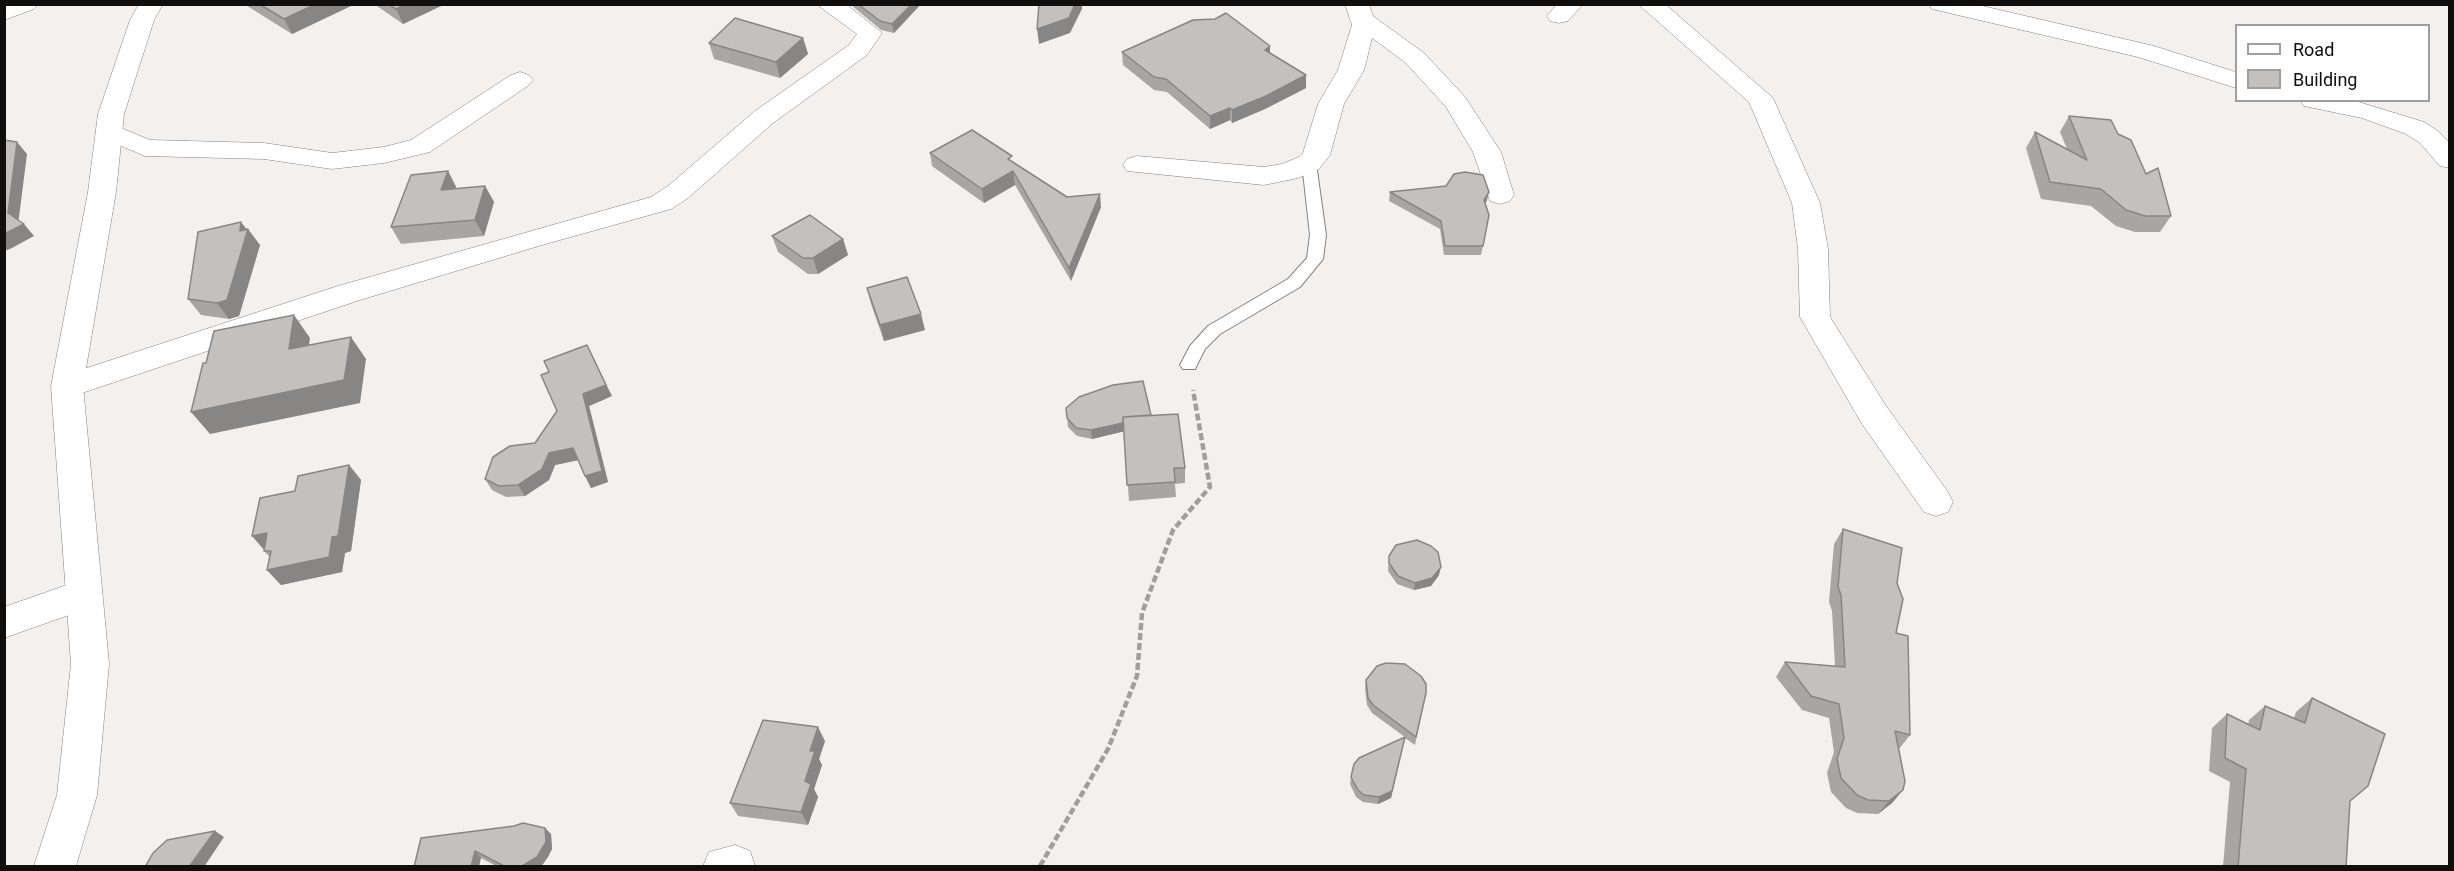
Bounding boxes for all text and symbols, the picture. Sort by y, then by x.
legend [2235,24,2430,102]
text: Road [2293,39,2334,60]
text: Building [2293,69,2357,90]

